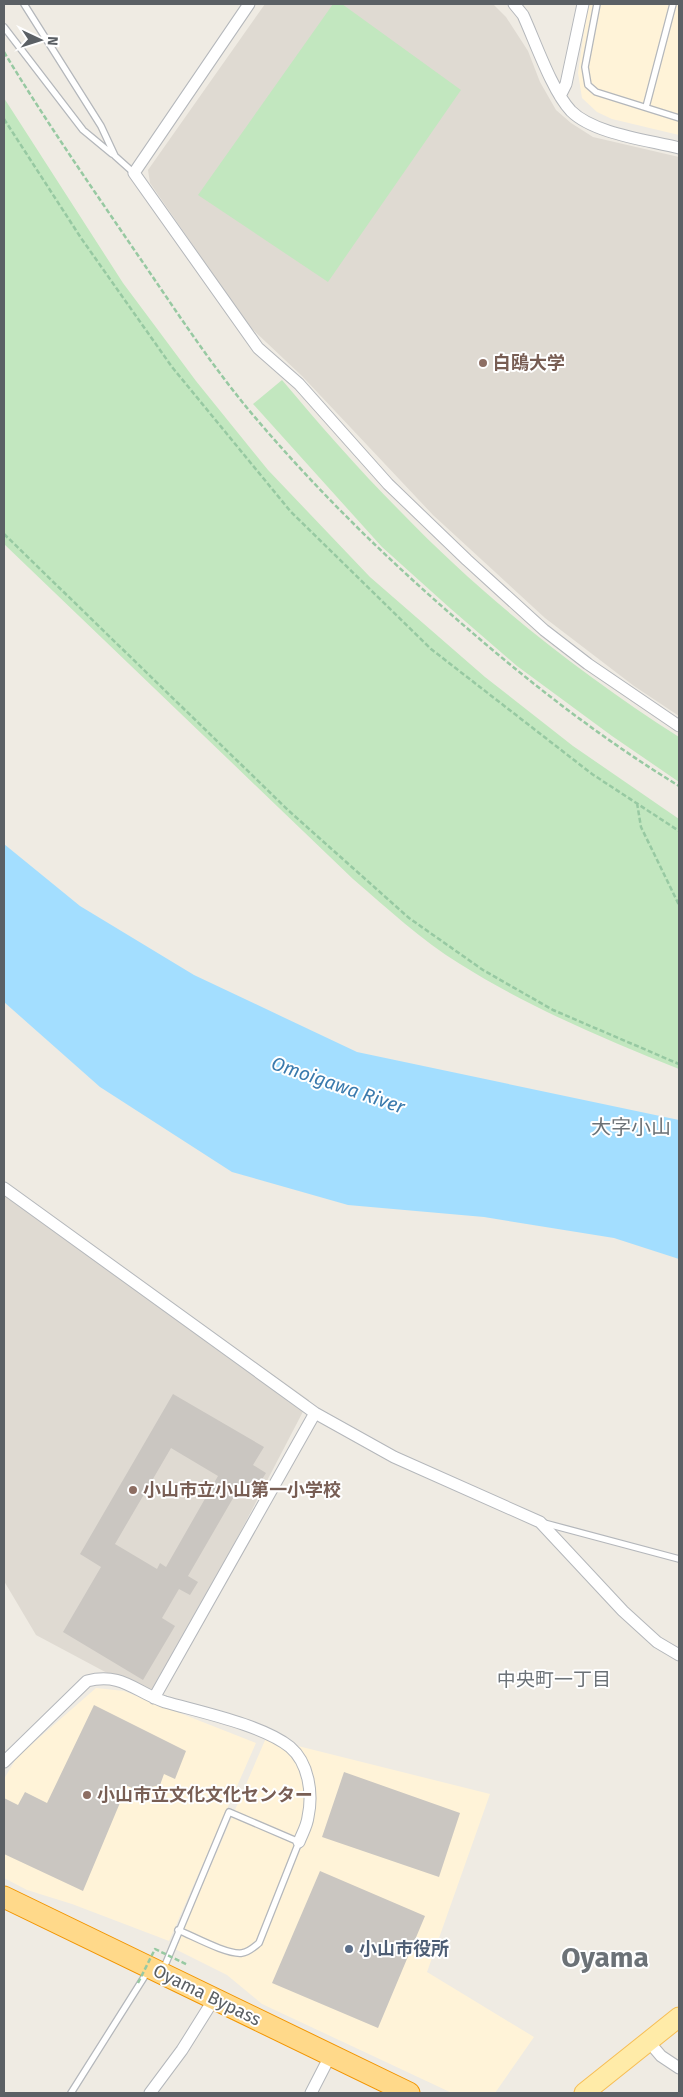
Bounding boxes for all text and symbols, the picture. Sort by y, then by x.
north arrow [15,15,65,65]
text: N [44,36,61,46]
place label: 白鴎大学 [493,352,565,374]
marker: 白鴎大学 [477,357,489,369]
water label: Omoigawa River [268,1051,408,1119]
district label: 大字小山 [591,1115,671,1139]
place label: 小山市立小山第一小学校 [143,1479,341,1501]
marker: 小山市立小山第一小学校 [127,1484,139,1496]
district label: 中央町一丁目 [497,1668,611,1691]
place label: 小山市立文化文化センター [97,1784,313,1806]
marker: 小山市立文化文化センター [81,1789,93,1801]
place label: 小山市役所 [359,1938,449,1960]
district label: Oyama [561,1941,649,1974]
marker: 小山市役所 [343,1943,355,1955]
street label: Oyama Bypass [149,1959,265,2031]

